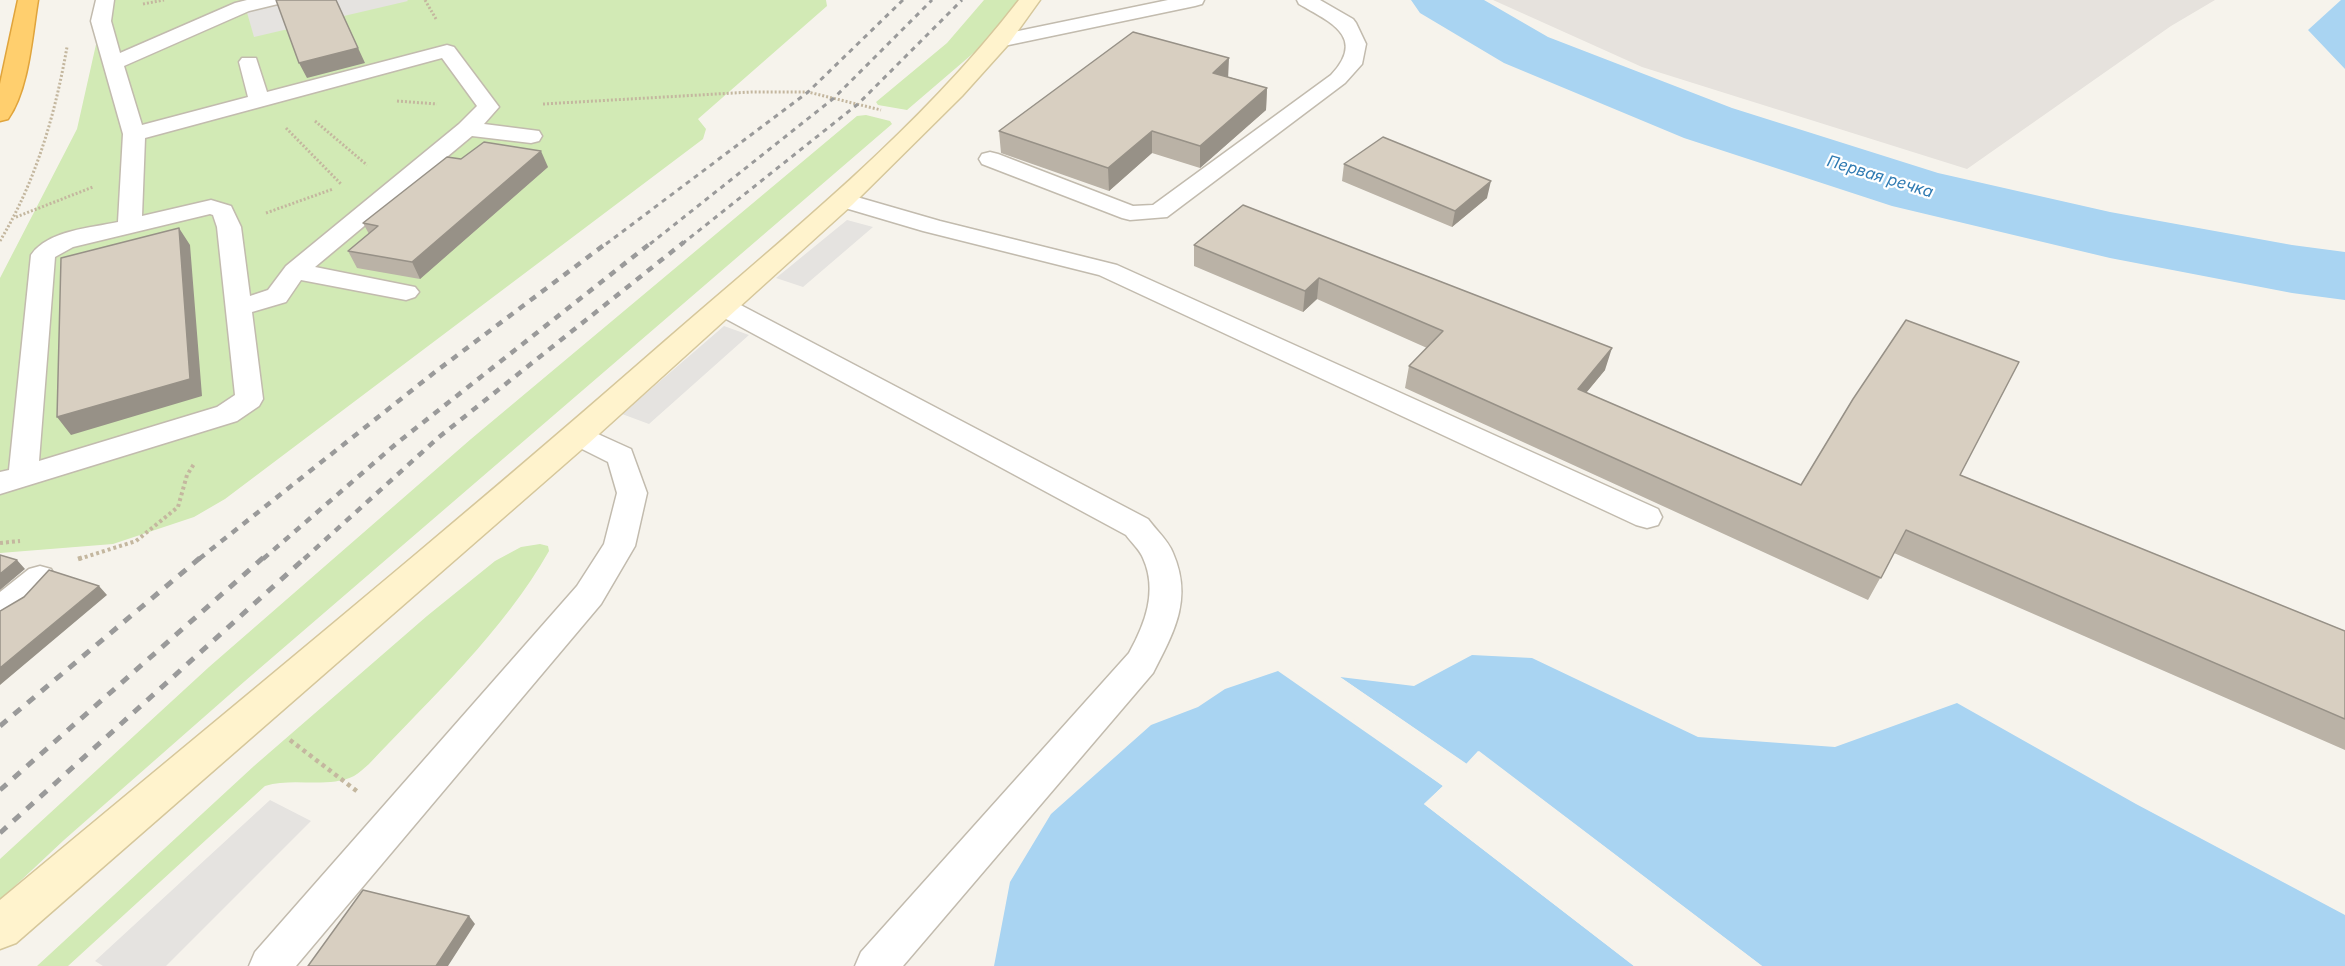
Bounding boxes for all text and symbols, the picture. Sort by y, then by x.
water label: Первая речка [1825,152,1935,202]

